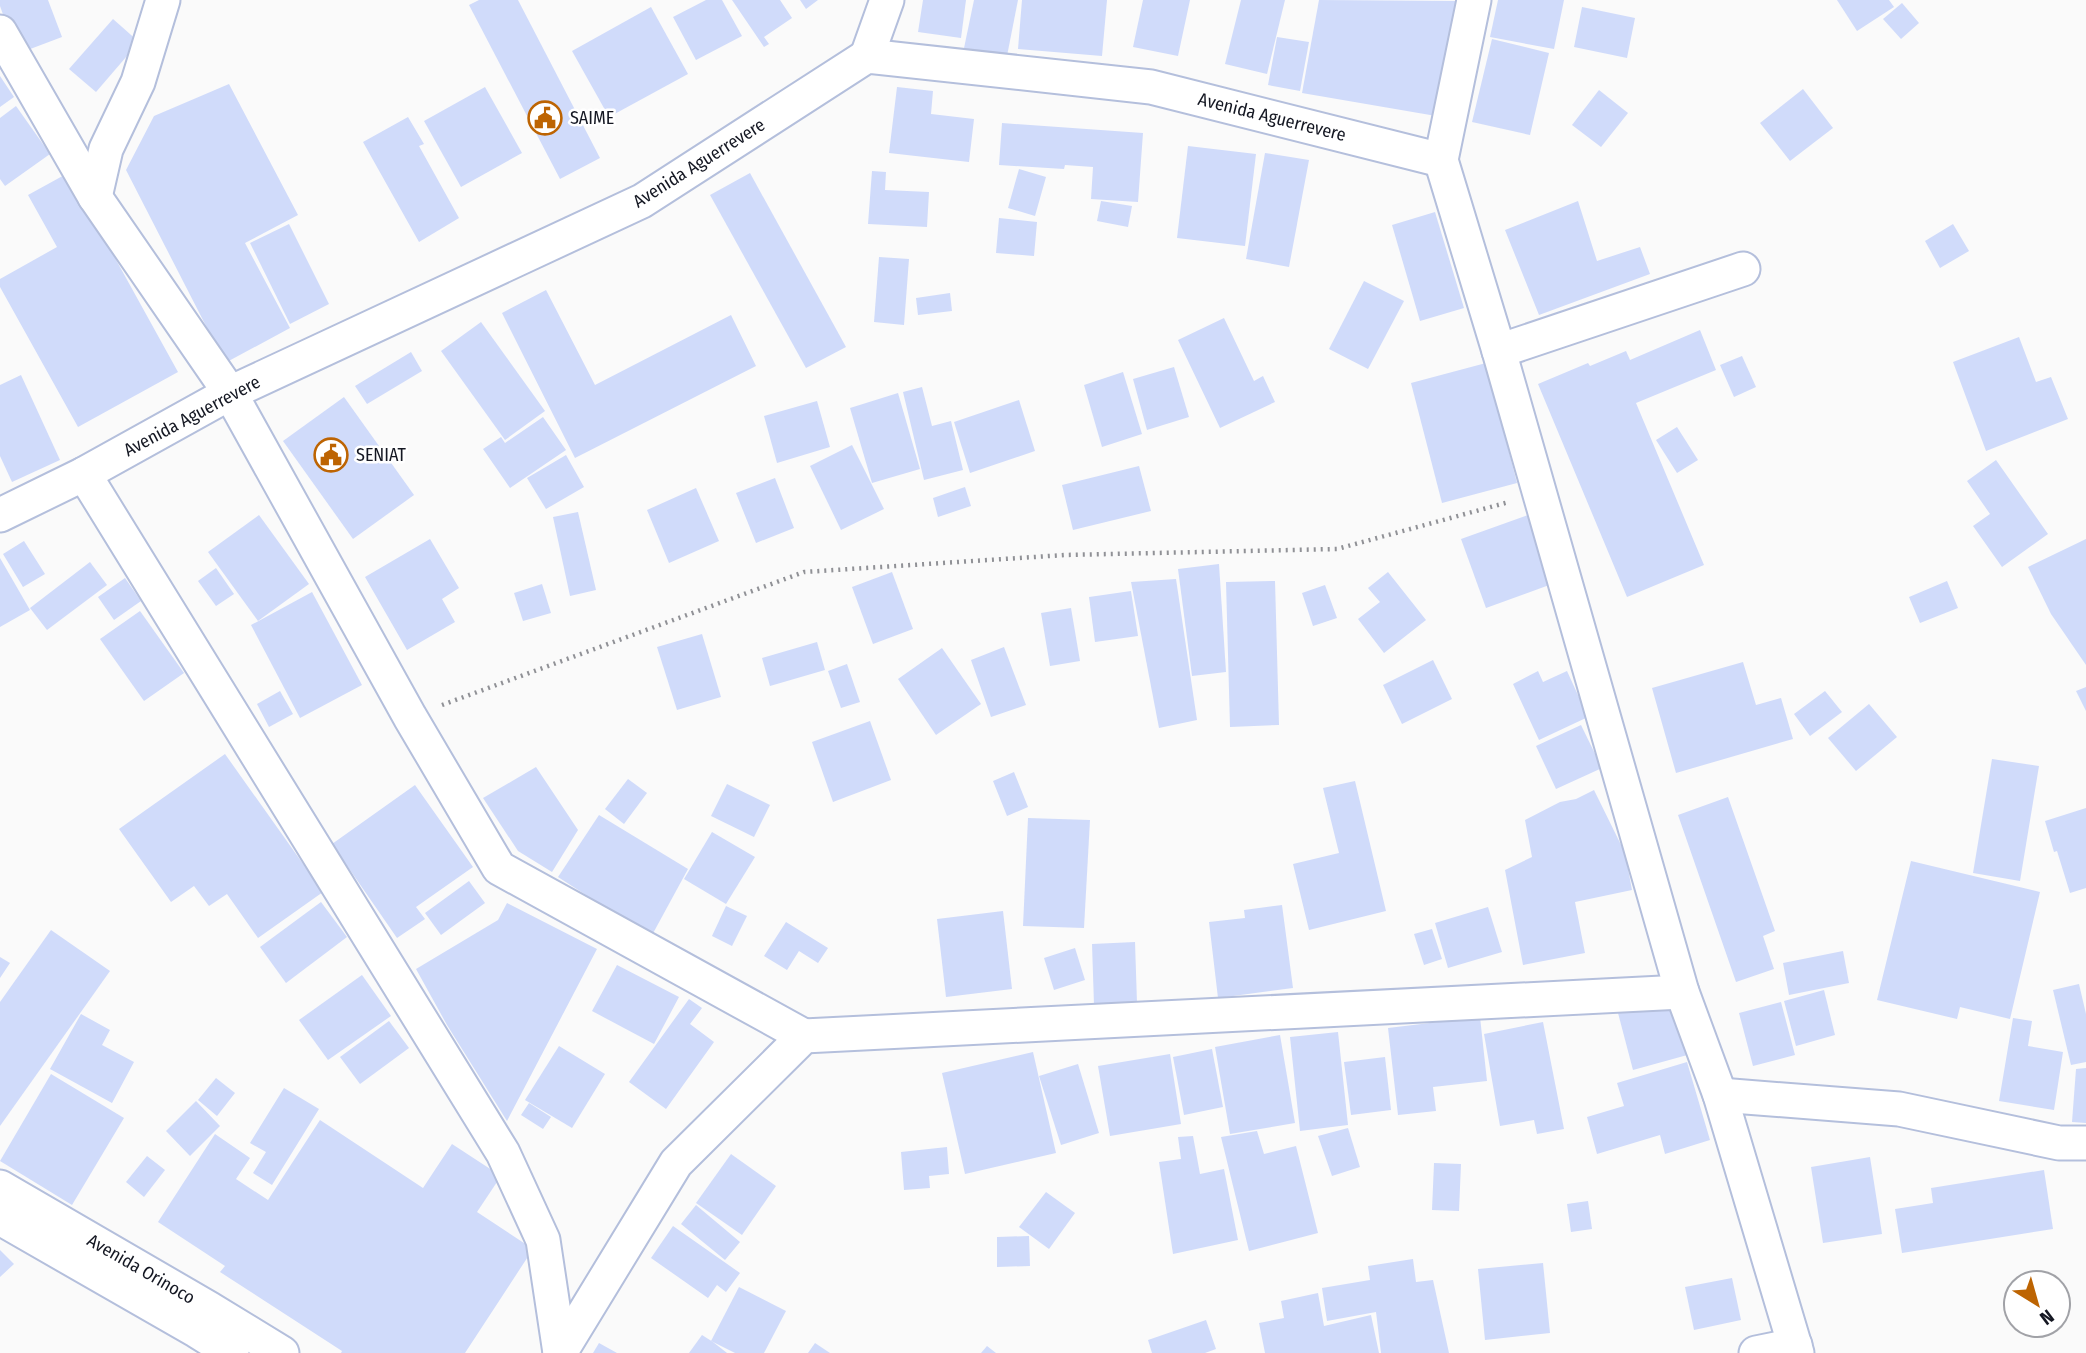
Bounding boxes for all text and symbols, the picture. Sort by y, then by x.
street label: Avenida Aguerrevere [1196,88,1348,146]
public building icon: SAIME [526,99,564,137]
place label: SAIME [570,107,614,129]
street label: Avenida Aguerrevere [629,113,769,212]
street label: Avenida Aguerrevere [120,371,264,461]
public building icon: SENIAT [312,436,350,474]
place label: SENIAT [356,444,407,466]
street label: Avenida Orinoco [83,1229,199,1309]
north arrow [2002,1269,2072,1339]
text: N [2035,1305,2058,1330]

